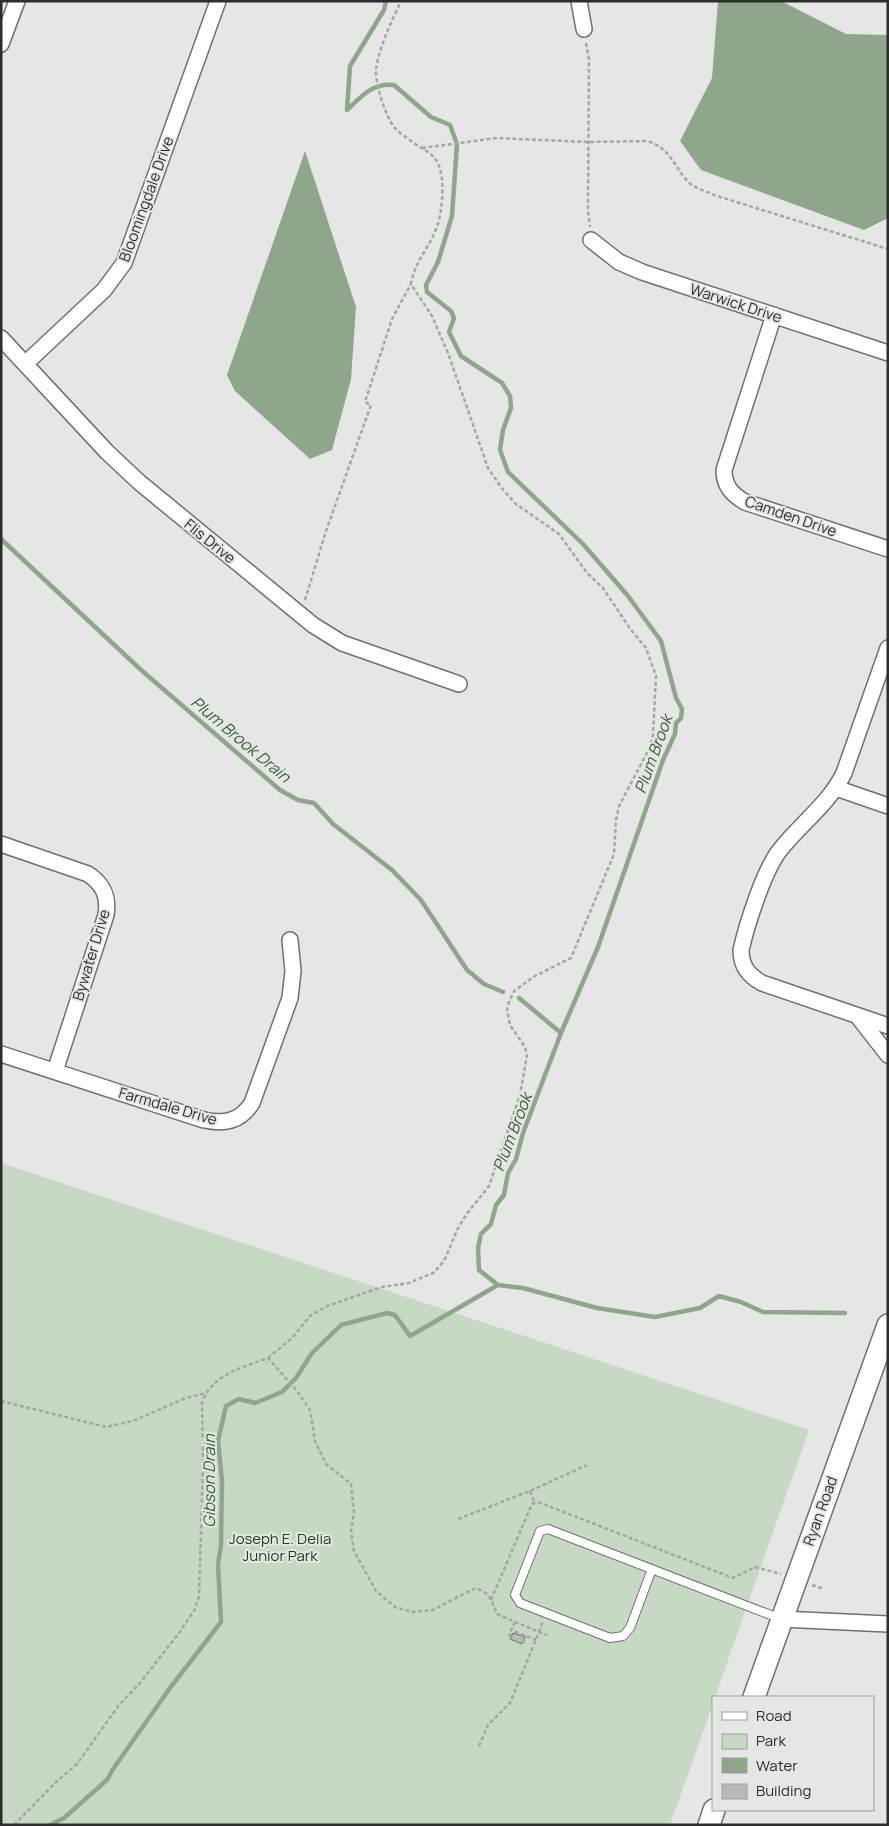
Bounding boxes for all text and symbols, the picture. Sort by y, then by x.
street label: Bloomingdale Drive [114,133,179,265]
street label: Warwick Drive [687,278,785,328]
street label: Camden Drive [742,490,840,542]
street label: Flis Drive [180,514,240,568]
water label: Plum Brook Drain [187,691,296,787]
water label: Plum Brook [629,710,678,796]
street label: Bywater Drive [67,907,115,1003]
street label: Farmdale Drive [116,1082,220,1130]
water label: Plum Brook [487,1088,538,1174]
water label: Gibson Drain [198,1434,220,1528]
street label: Ryan Road [798,1473,842,1549]
park label: Joseph E. Delia Junior Park [229,1528,331,1566]
legend [712,1696,874,1811]
text: Road [756,1705,792,1726]
text: Park [756,1730,786,1751]
text: Water [756,1755,798,1776]
text: Building [756,1780,811,1801]

